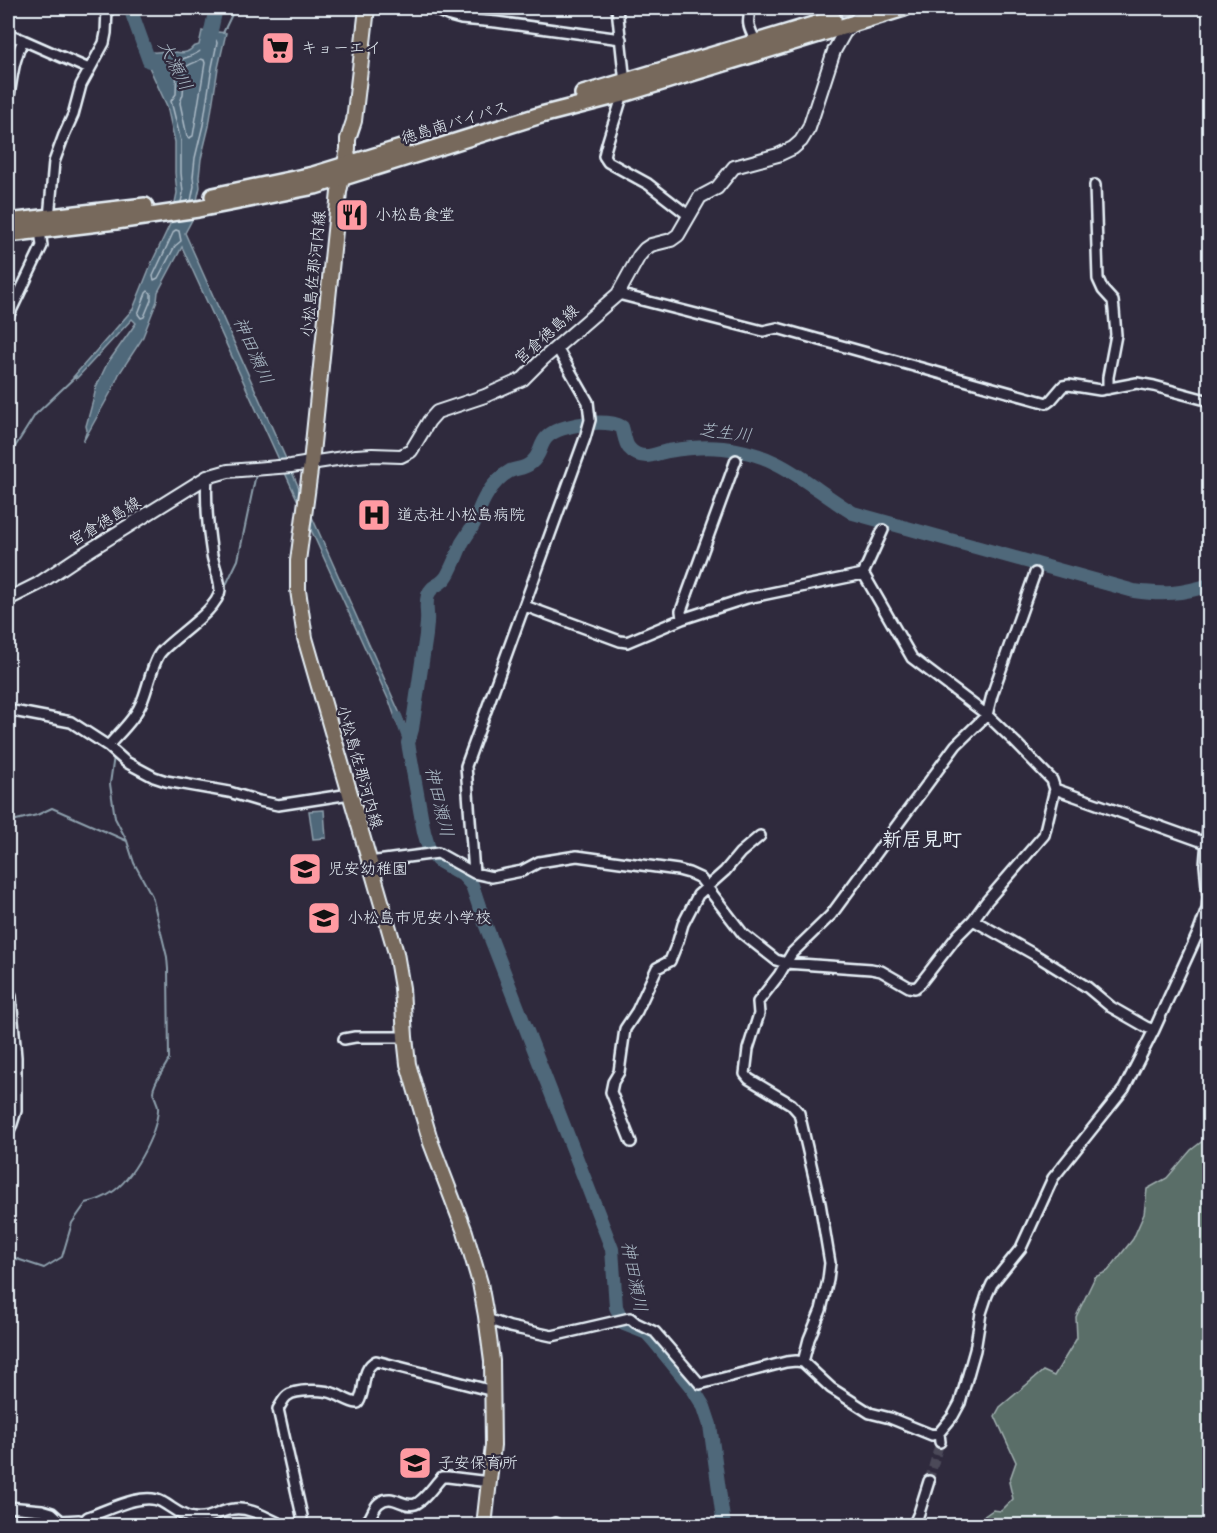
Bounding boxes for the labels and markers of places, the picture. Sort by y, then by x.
supermarket icon: キョーエイ [260,30,296,66]
place label: キョーエイ [301,36,381,61]
restaurant icon: 小松島食堂 [334,197,370,233]
place label: 小松島食堂 [375,203,455,228]
hospital icon: 道志社小松島病院 [356,497,392,533]
place label: 道志社小松島病院 [397,503,525,528]
school or university icon: 児安幼稚園 [287,851,323,887]
place label: 児安幼稚園 [328,857,408,882]
school or university icon: 小松島市児安小学校 [306,900,342,936]
place label: 小松島市児安小学校 [347,906,491,931]
school or university icon: 子安保育所 [397,1445,433,1481]
place label: 子安保育所 [438,1451,518,1476]

